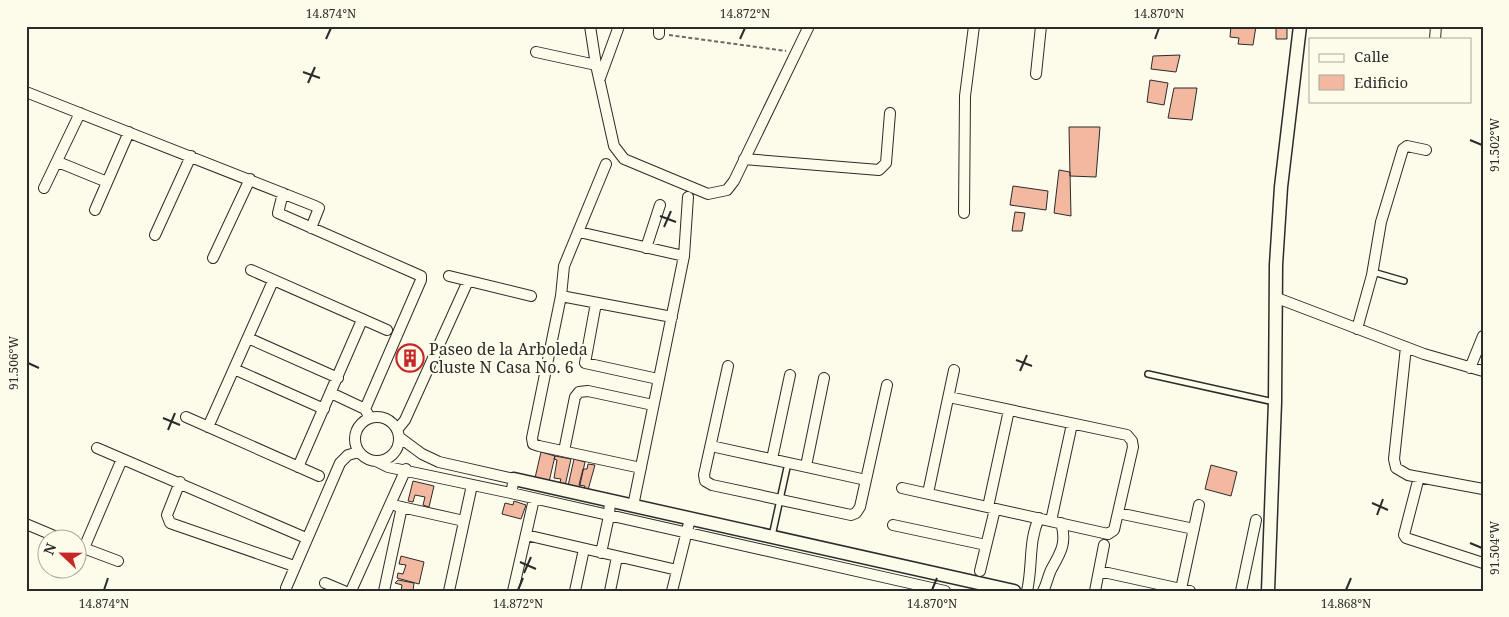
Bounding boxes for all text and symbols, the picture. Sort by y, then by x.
text: 14.874°N [306,5,356,22]
text: 14.872°N [720,5,770,22]
text: 14.870°N [1134,5,1184,22]
legend [1309,38,1472,102]
text: Calle [1354,46,1389,66]
text: Edificio [1354,72,1408,92]
text: 91.502°W [1486,118,1503,172]
text: 91.506°W [5,336,22,390]
place label: Paseo de la Arboleda Cluste N Casa No. 6 [429,338,588,378]
building icon: Paseo de la Arboleda Cluste N Casa No. 6 [395,343,425,373]
text: 91.504°W [1486,521,1503,575]
north arrow [38,530,88,580]
text: N [39,540,60,558]
text: 14.874°N [79,595,129,612]
text: 14.872°N [493,595,543,612]
text: 14.870°N [907,595,957,612]
text: 14.868°N [1321,595,1371,612]

